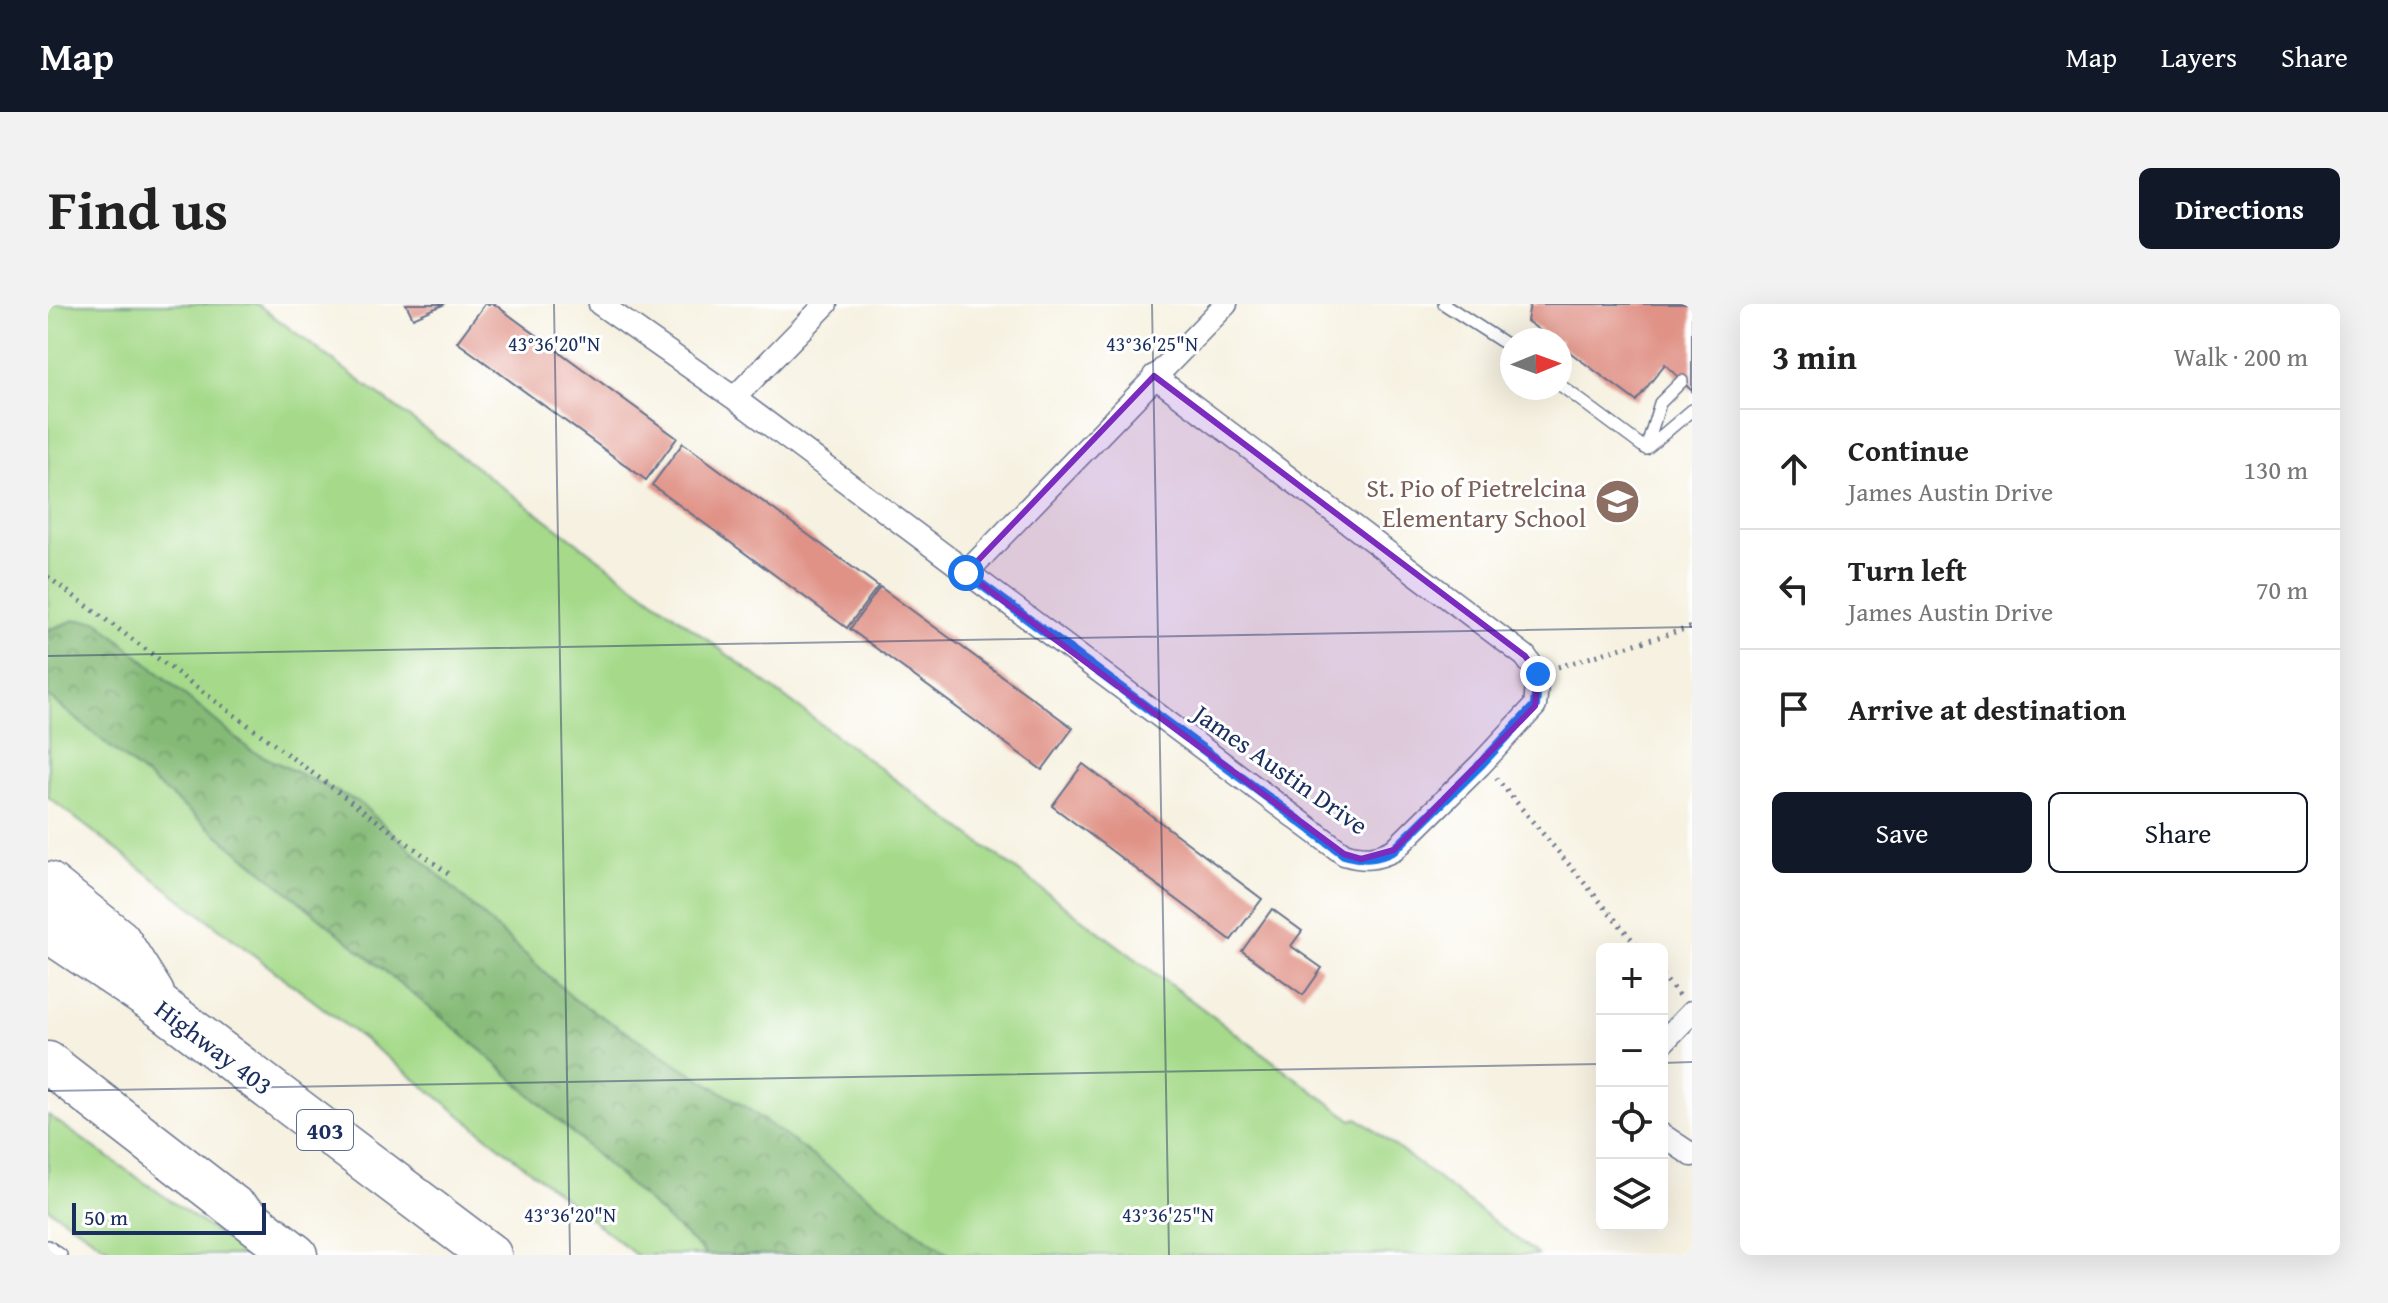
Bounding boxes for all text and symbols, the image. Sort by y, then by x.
text: Map [40,28,114,84]
text: Map [2066,36,2117,77]
text: Layers [2161,36,2237,77]
text: Share [2281,36,2348,77]
text: Find us [48,167,228,250]
button: Directions [2139,168,2340,249]
north arrow [1500,328,1572,400]
text: 43°36'20"N [508,329,600,358]
text: 43°36'25"N [1106,329,1198,358]
text: 3 min [1772,332,1857,381]
text: Walk · 200 m [2174,337,2308,376]
text: Continue [1848,428,1969,472]
icon: ahead [1772,447,1816,491]
text: 130 m [2243,450,2308,489]
place label: St. Pio of Pietrelcina Elementary School [1366,468,1587,537]
text: James Austin Drive [1848,472,2053,511]
school or university icon: St. Pio of Pietrelcina Elementary School [1593,478,1641,526]
text: Turn left [1848,548,1967,592]
route start [948,555,984,591]
icon: left [1772,567,1816,611]
text: 70 m [2256,570,2308,609]
text: James Austin Drive [1848,592,2053,631]
route end [1520,656,1556,692]
icon: arrive [1772,687,1816,731]
text: Arrive at destination [1848,687,2126,731]
street label: James Austin Drive [1183,692,1376,844]
button: Save [1772,792,2032,873]
button: Share [2048,792,2308,873]
map controls [1596,943,1668,1231]
button: + [1596,943,1668,1015]
street label: Highway 403 [147,990,281,1104]
button: − [1596,1015,1668,1087]
button: locate [1596,1087,1668,1159]
road number: 403 [297,1110,353,1150]
button: layers [1596,1159,1668,1231]
scale bar [72,1199,266,1235]
text: 43°36'20"N [524,1200,616,1229]
text: 43°36'25"N [1122,1200,1214,1229]
text: 50 m [84,1201,128,1233]

